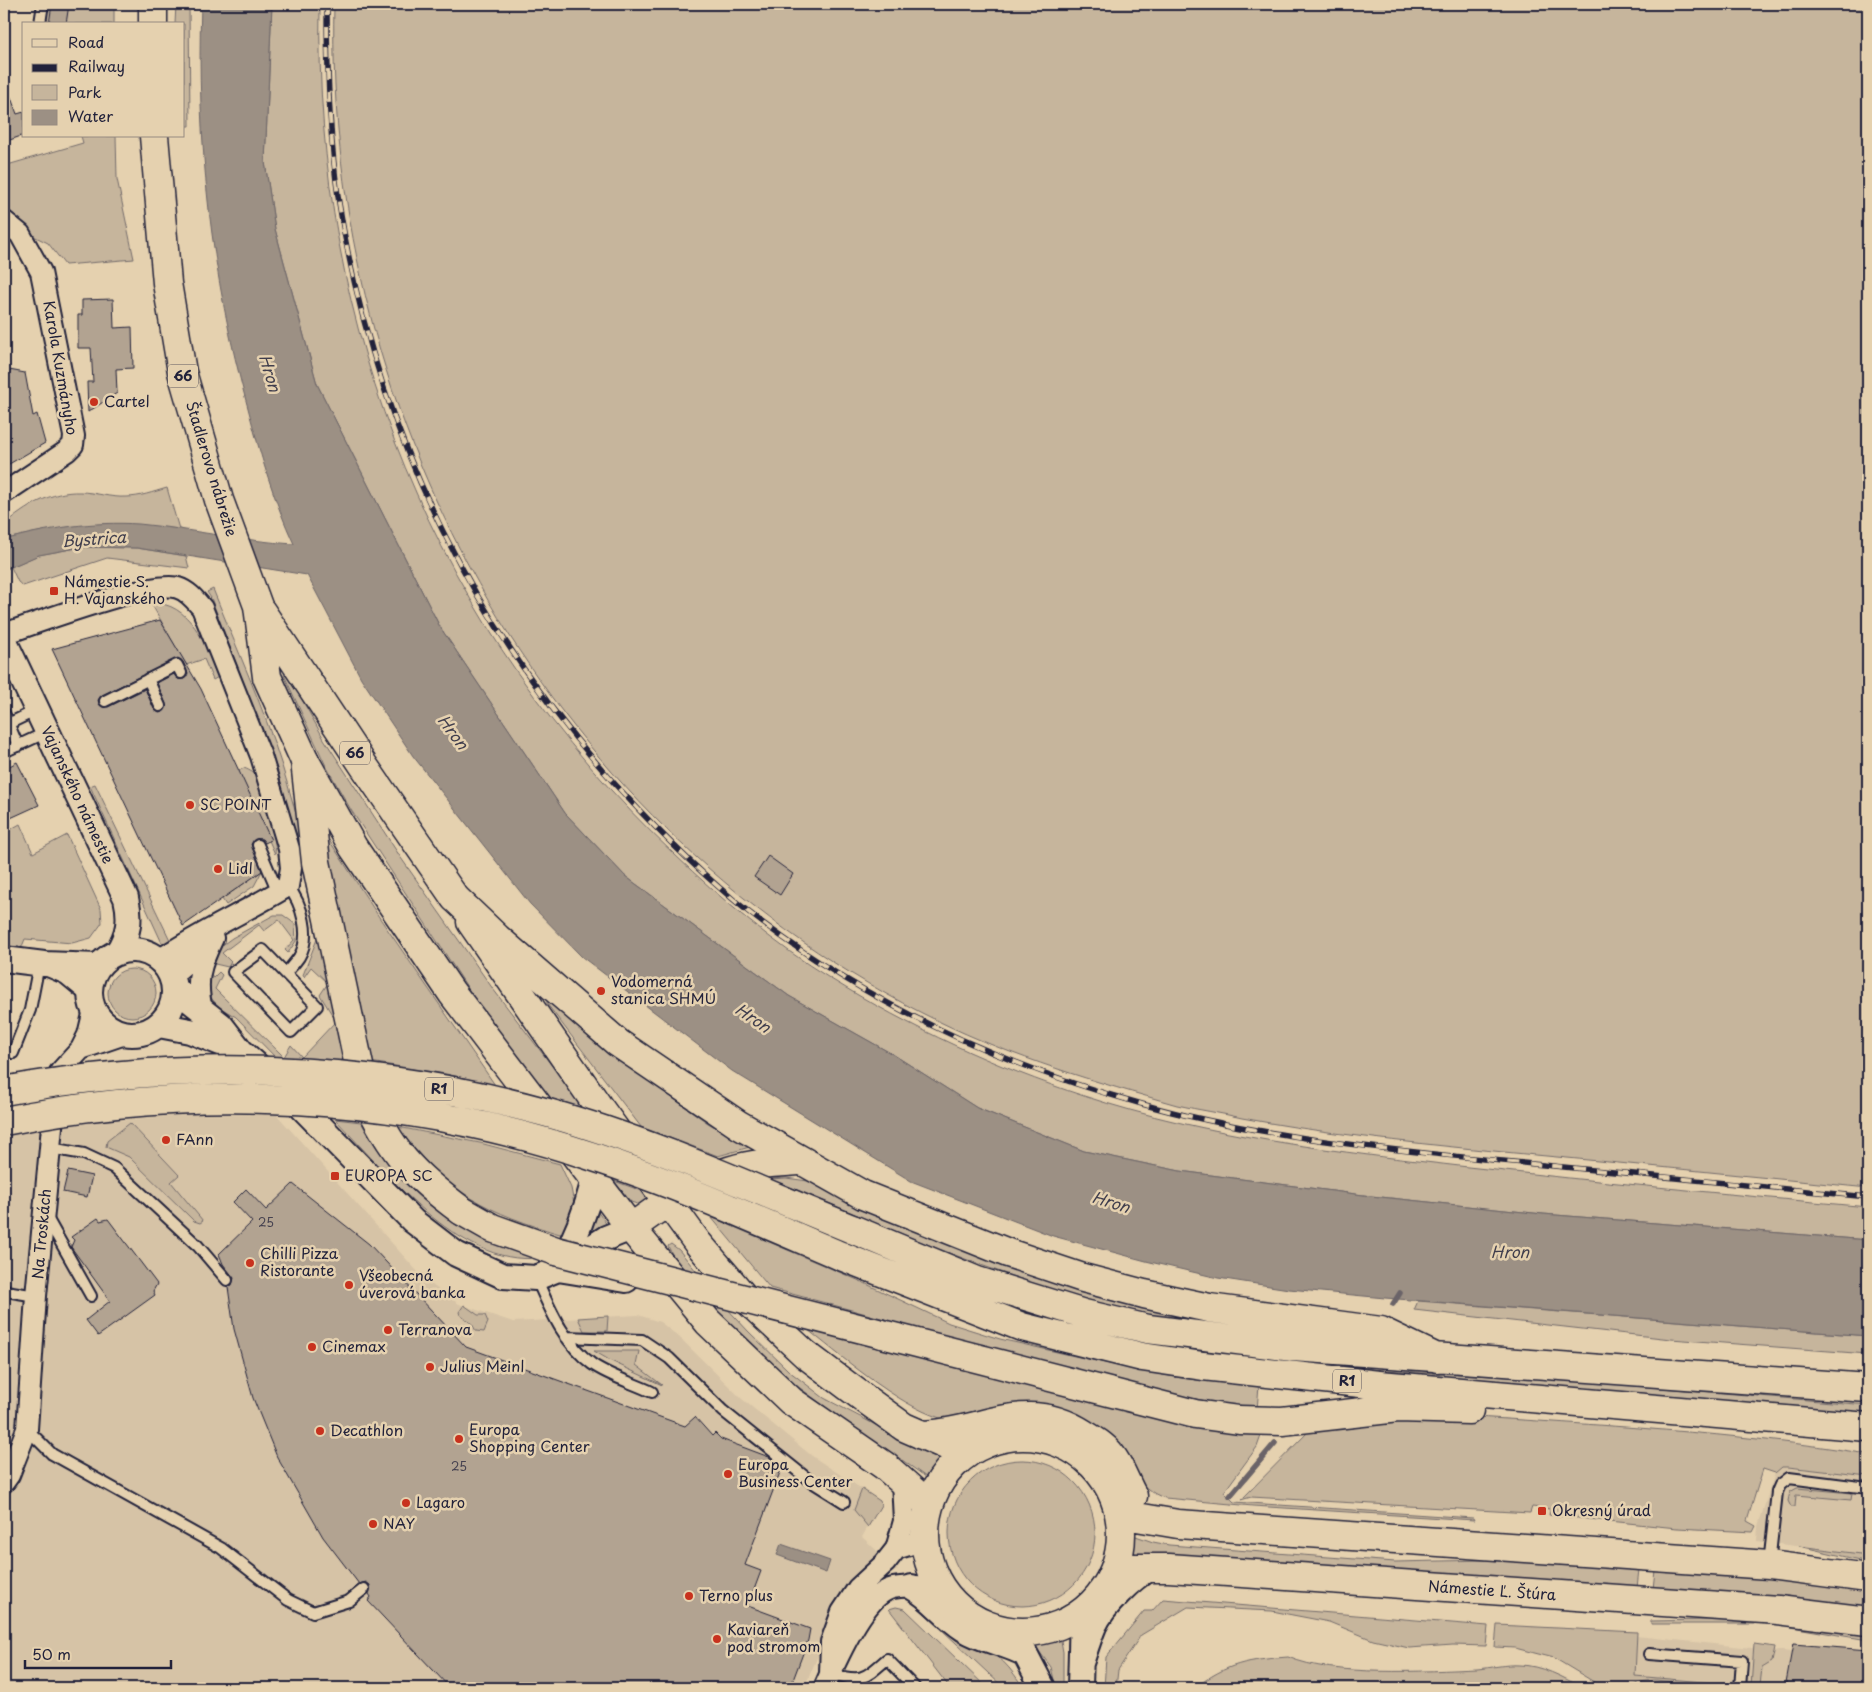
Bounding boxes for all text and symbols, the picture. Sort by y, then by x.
legend [22,22,185,138]
text: Road [68,30,104,53]
text: Railway [68,54,125,77]
text: Park [68,80,102,103]
text: Water [68,104,113,127]
street label: Karola Kuzmányho [38,299,85,437]
water label: Hron [254,351,288,396]
road number: 66 [168,364,198,388]
place label: Cartel [104,389,150,412]
marker: Cartel [88,396,100,408]
street label: Štadlerovo nábrežie [181,398,244,539]
water label: Bystrica [61,524,128,552]
place label: Námestie S. H. Vajanského [64,569,165,609]
marker: Námestie S. H. Vajanského [48,585,60,597]
water label: Hron [433,709,476,755]
street label: Vajanského námestie [36,722,120,867]
road number: 66 [340,741,370,764]
place label: SC POINT [200,792,272,815]
marker: SC POINT [184,799,196,811]
place label: Lidl [228,856,253,879]
marker: Lidl [212,863,224,875]
place label: Vodomerná stanica SHMÚ [611,969,716,1009]
marker: Vodomerná stanica SHMÚ [595,985,607,997]
water label: Hron [731,997,777,1039]
road number: R1 [425,1078,453,1100]
place label: FAnn [176,1127,214,1150]
marker: FAnn [160,1134,172,1146]
place label: EUROPA SC [345,1163,433,1186]
marker: EUROPA SC [329,1170,341,1182]
water label: Hron [1089,1184,1134,1219]
street label: Na Troskách [25,1188,56,1280]
house number: 25 [258,1213,274,1231]
water label: Hron [1491,1239,1531,1263]
place label: Chilli Pizza Ristorante [260,1241,339,1281]
marker: Chilli Pizza Ristorante [244,1257,256,1269]
place label: Všeobecná úverová banka [359,1263,466,1303]
marker: Všeobecná úverová banka [343,1279,355,1291]
place label: Terranova [398,1317,473,1340]
marker: Terranova [382,1324,394,1336]
place label: Cinemax [322,1334,386,1357]
marker: Cinemax [306,1341,318,1353]
place label: Julius Meinl [440,1354,524,1377]
marker: Julius Meinl [424,1361,436,1373]
road number: R1 [1333,1370,1361,1392]
place label: Europa Shopping Center [469,1417,590,1457]
place label: Decathlon [330,1418,403,1441]
marker: Decathlon [314,1425,326,1437]
marker: Europa Shopping Center [453,1433,465,1445]
place label: Europa Business Center [738,1452,853,1492]
house number: 25 [451,1457,467,1475]
marker: Europa Business Center [722,1468,734,1480]
place label: Lagaro [416,1490,465,1513]
marker: Lagaro [400,1497,412,1509]
place label: Okresný úrad [1552,1498,1651,1521]
marker: Okresný úrad [1536,1505,1548,1517]
place label: NAY [383,1511,415,1534]
marker: NAY [367,1518,379,1530]
street label: Námestie Ľ. Štúra [1427,1574,1558,1606]
place label: Terno plus [699,1583,773,1606]
marker: Terno plus [683,1590,695,1602]
place label: Kaviareň pod stromom [727,1617,820,1657]
marker: Kaviareň pod stromom [711,1633,723,1645]
scale bar [25,1637,171,1669]
text: 50 m [32,1642,71,1665]

